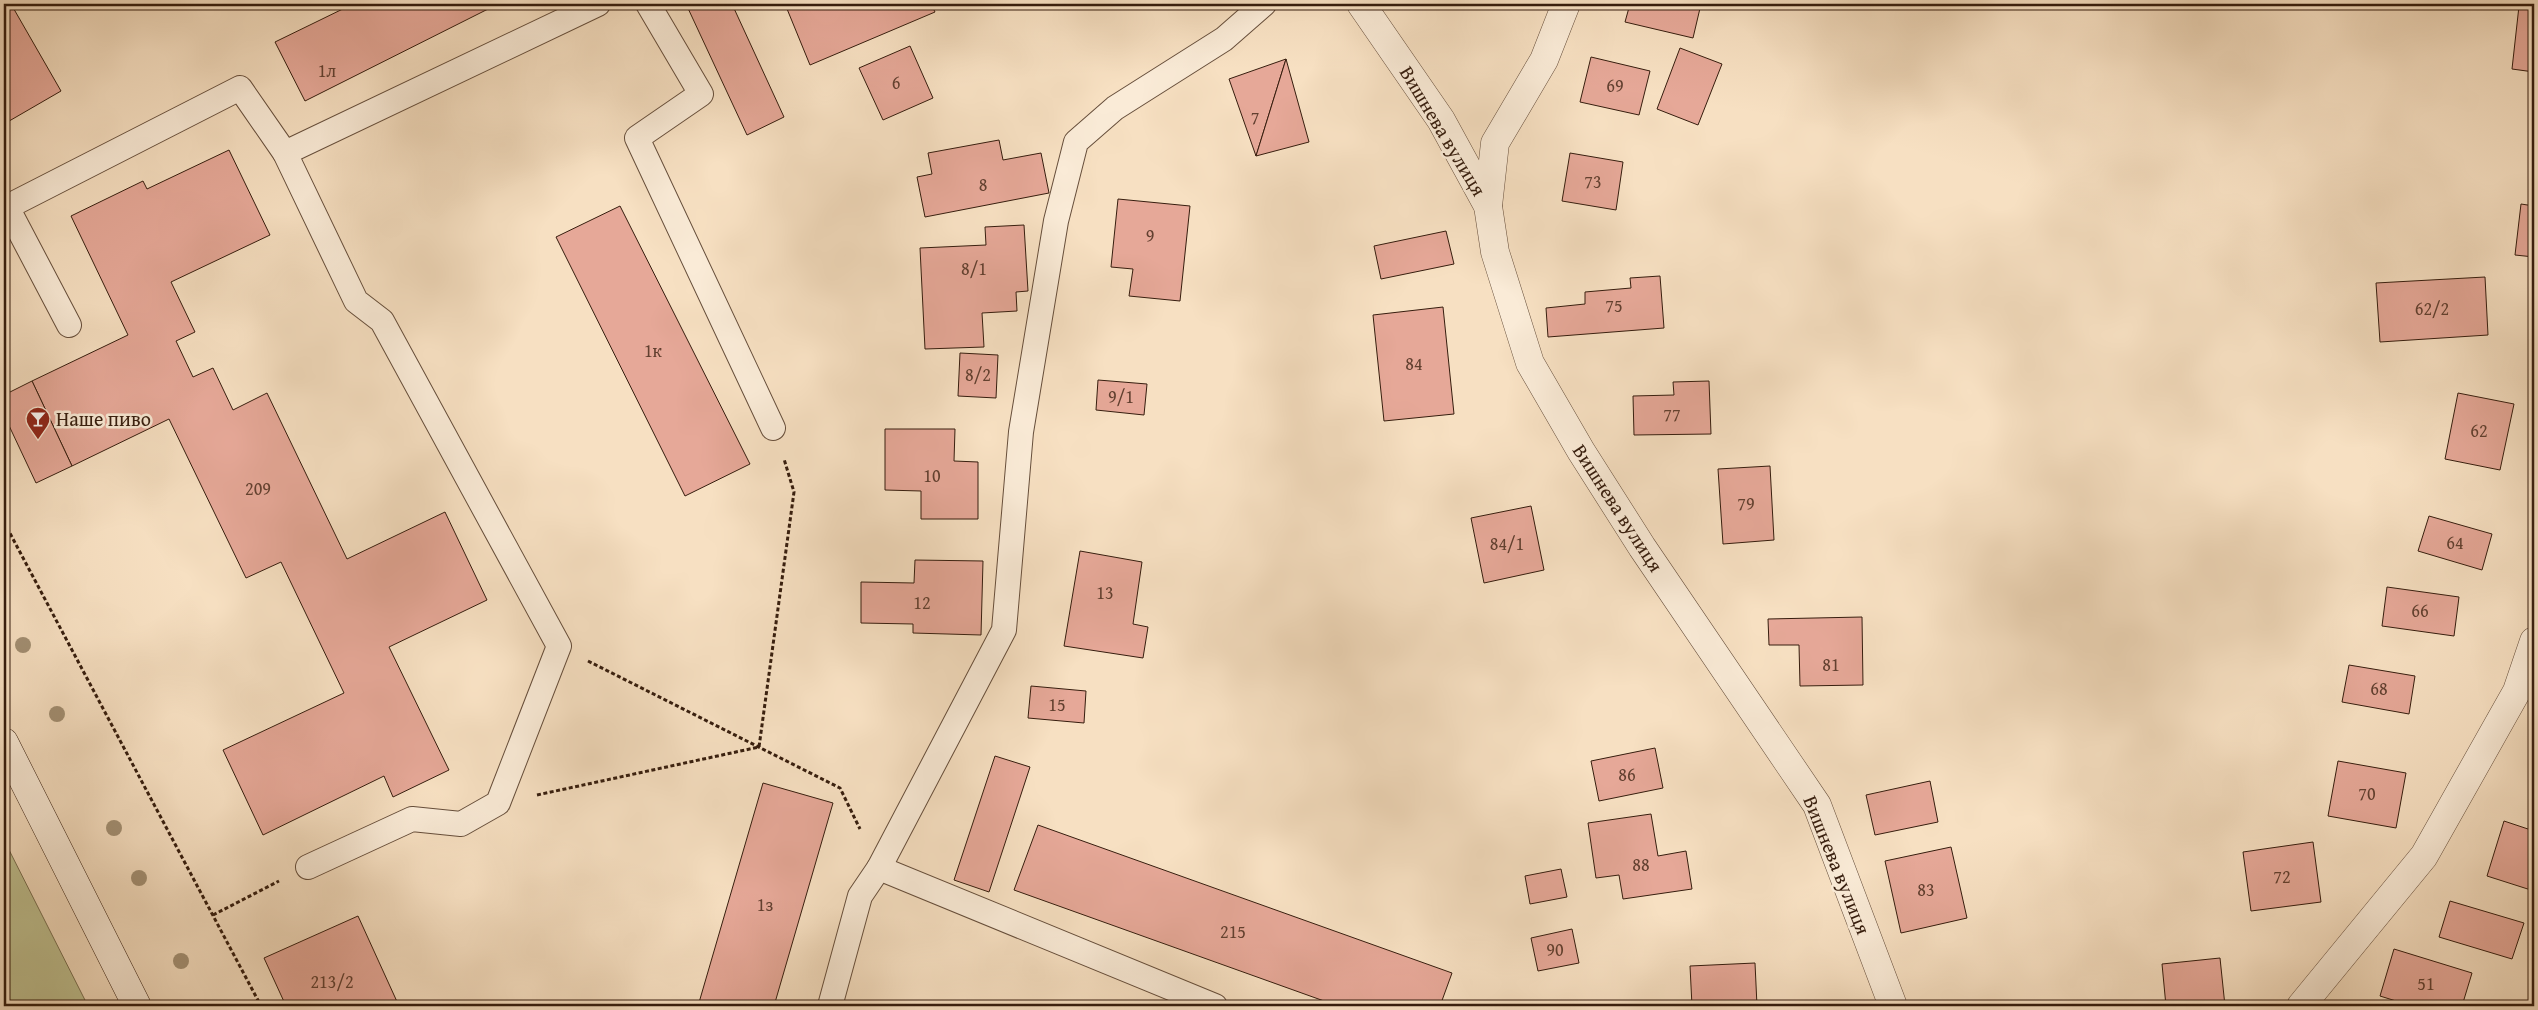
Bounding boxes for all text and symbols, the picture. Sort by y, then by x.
house number: 1л [318,57,336,84]
street label: Вишнева вулиця [1393,60,1494,201]
house number: 6 [892,69,900,96]
house number: 69 [1606,72,1624,99]
house number: 7 [1251,104,1259,131]
house number: 73 [1584,168,1602,195]
house number: 8 [979,171,987,198]
house number: 9 [1146,222,1154,249]
house number: 8/1 [961,255,987,282]
house number: 75 [1605,292,1623,319]
house number: 62/2 [2415,295,2449,322]
house number: 1к [644,337,663,364]
house number: 84 [1405,350,1423,377]
house number: 8/2 [965,361,991,388]
house number: 9/1 [1108,383,1134,410]
house number: 77 [1663,401,1681,428]
place label: Наше пиво [56,404,151,433]
bar icon: Наше пиво [25,406,51,440]
house number: 62 [2470,417,2488,444]
street label: Вишнева вулиця [1566,438,1671,577]
house number: 10 [923,462,941,489]
house number: 209 [245,475,271,502]
house number: 79 [1737,490,1755,517]
house number: 64 [2446,529,2464,556]
house number: 84/1 [1490,530,1524,557]
house number: 13 [1096,579,1114,606]
house number: 12 [913,589,931,616]
house number: 66 [2411,597,2429,624]
house number: 81 [1822,651,1840,678]
house number: 68 [2370,675,2388,702]
house number: 15 [1048,691,1066,718]
house number: 86 [1618,761,1636,788]
house number: 70 [2358,780,2376,807]
street label: Вишнева вулиця [1796,791,1879,939]
house number: 88 [1632,851,1650,878]
house number: 72 [2273,863,2291,890]
house number: 83 [1917,876,1935,903]
house number: 1з [757,891,773,918]
house number: 215 [1220,918,1246,945]
house number: 90 [1546,936,1564,963]
house number: 213/2 [310,968,354,995]
house number: 51 [2417,970,2435,997]

